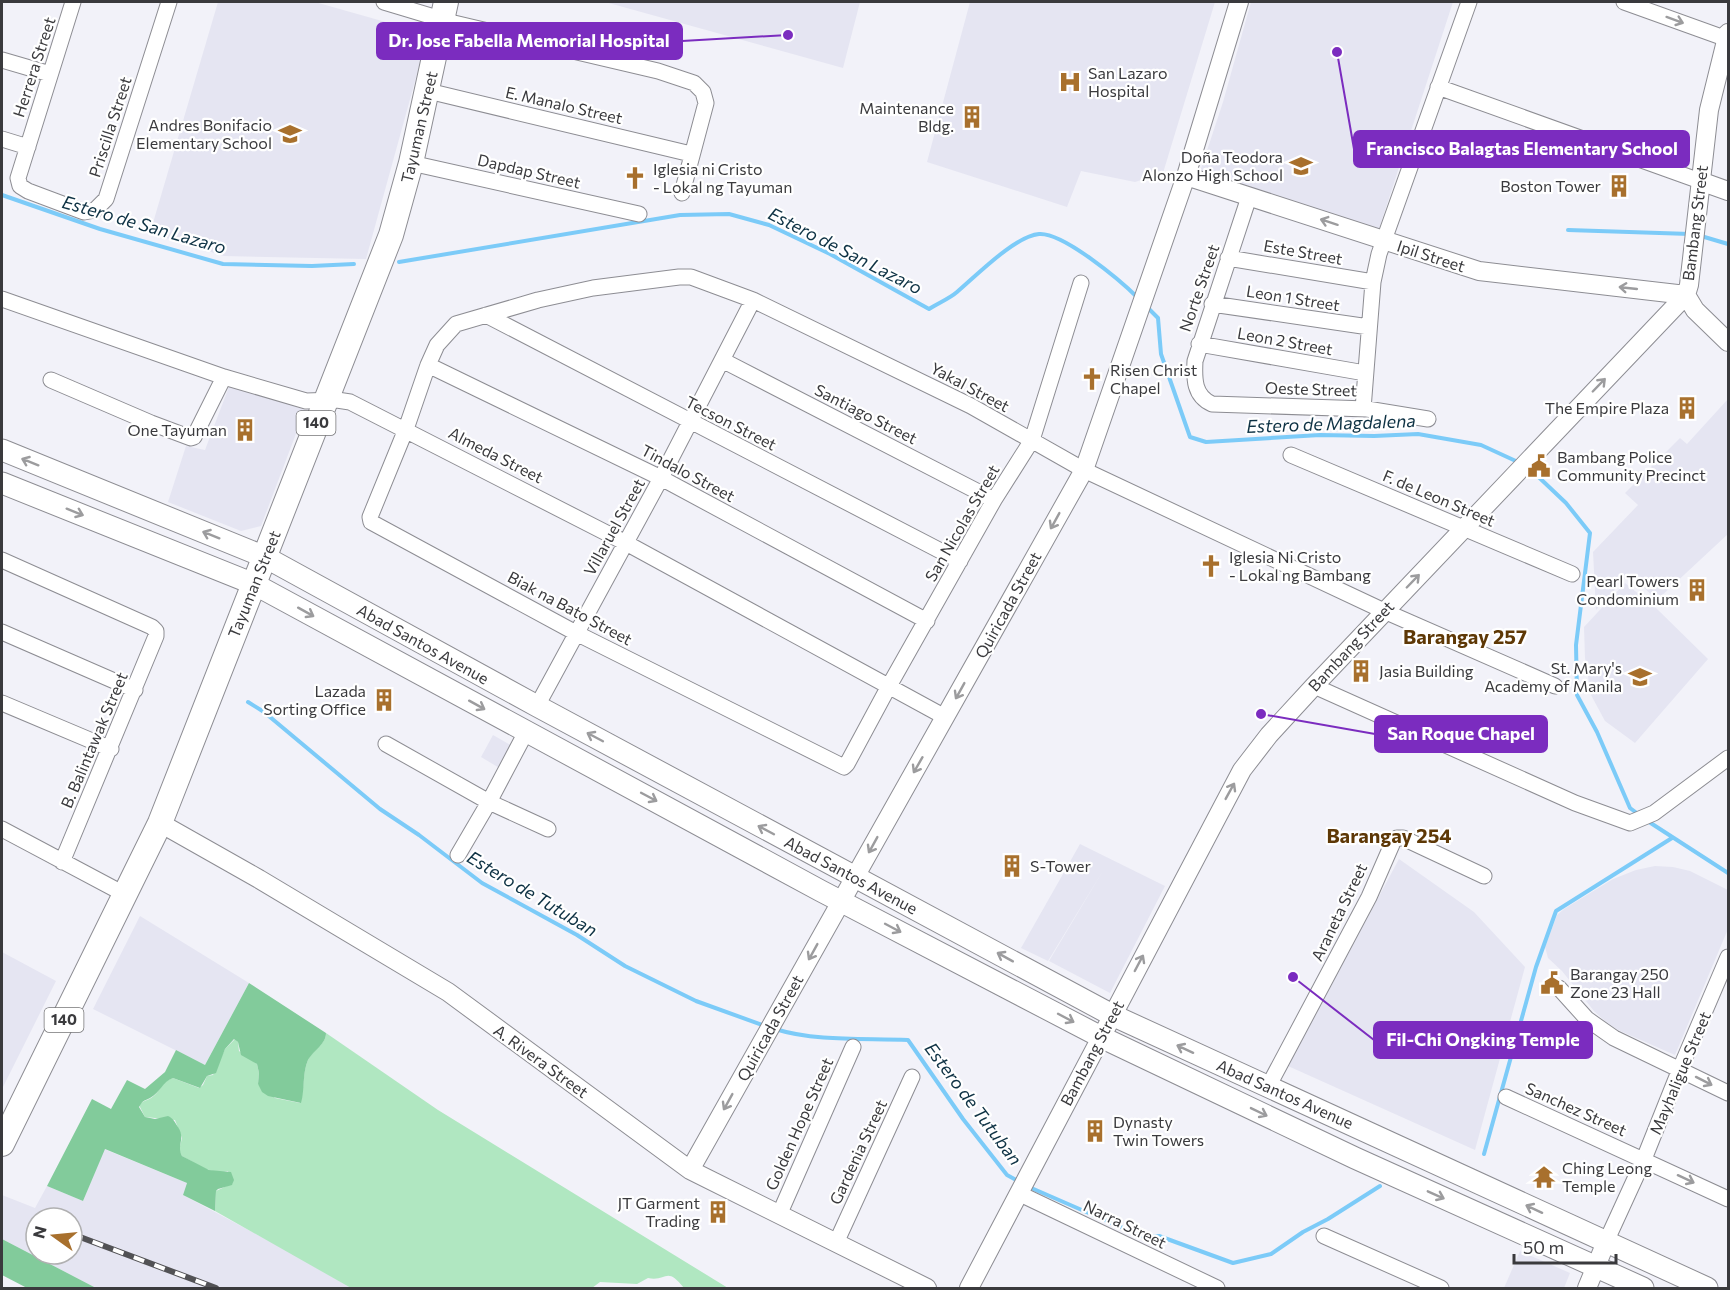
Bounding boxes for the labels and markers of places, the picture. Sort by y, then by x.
callout: Dr. Jose Fabella Memorial Hospital [377,23,682,59]
place label: San Lazaro Hospital [1088,63,1168,100]
hospital icon: San Lazaro Hospital [1057,69,1083,95]
place label: Maintenance Bldg. [859,98,954,135]
building icon: Maintenance Bldg. [959,104,985,130]
place label: Andres Bonifacio Elementary School [136,115,272,152]
school or university icon: Andres Bonifacio Elementary School [277,121,303,147]
callout: Francisco Balagtas Elementary School [1354,131,1689,167]
place label: Doña Teodora Alonzo High School [1142,147,1283,184]
school or university icon: Doña Teodora Alonzo High School [1288,153,1314,179]
place label: Iglesia ni Cristo - Lokal ng Tayuman [653,159,792,196]
church icon: Iglesia ni Cristo - Lokal ng Tayuman [622,165,648,191]
building icon: Boston Tower [1606,173,1632,199]
place label: Boston Tower [1500,176,1602,195]
place label: Risen Christ Chapel [1110,360,1198,397]
church icon: Risen Christ Chapel [1079,366,1105,392]
building icon: The Empire Plaza [1674,395,1700,421]
place label: The Empire Plaza [1545,398,1669,417]
building icon: One Tayuman [232,417,258,443]
place label: One Tayuman [127,420,227,439]
place label: Bambang Police Community Precinct [1557,447,1706,484]
public building icon: Bambang Police Community Precinct [1526,453,1552,479]
place label: Iglesia Ni Cristo - Lokal ng Bambang [1229,547,1371,584]
church icon: Iglesia Ni Cristo - Lokal ng Bambang [1198,553,1224,579]
place label: Pearl Towers Condominium [1576,571,1679,608]
building icon: Pearl Towers Condominium [1684,577,1710,603]
building icon: Jasia Building [1348,658,1374,684]
place label: St. Mary's Academy of Manila [1484,658,1622,695]
place label: Jasia Building [1379,661,1474,680]
school or university icon: St. Mary's Academy of Manila [1627,664,1653,690]
place label: Lazada Sorting Office [263,681,366,718]
building icon: Lazada Sorting Office [371,687,397,713]
callout: San Roque Chapel [1375,716,1547,752]
building icon: S-Tower [999,853,1025,879]
place label: S-Tower [1030,856,1092,875]
place label: Barangay 250 Zone 23 Hall [1570,964,1669,1001]
public building icon: Barangay 250 Zone 23 Hall [1539,970,1565,996]
callout: Fil-Chi Ongking Temple [1374,1022,1592,1058]
place label: Dynasty Twin Towers [1113,1112,1204,1149]
building icon: Dynasty Twin Towers [1082,1118,1108,1144]
place label: Ching Leong Temple [1562,1158,1652,1195]
temple icon: Ching Leong Temple [1531,1164,1557,1190]
place label: JT Garment Trading [617,1193,700,1230]
building icon: JT Garment Trading [705,1199,731,1225]

